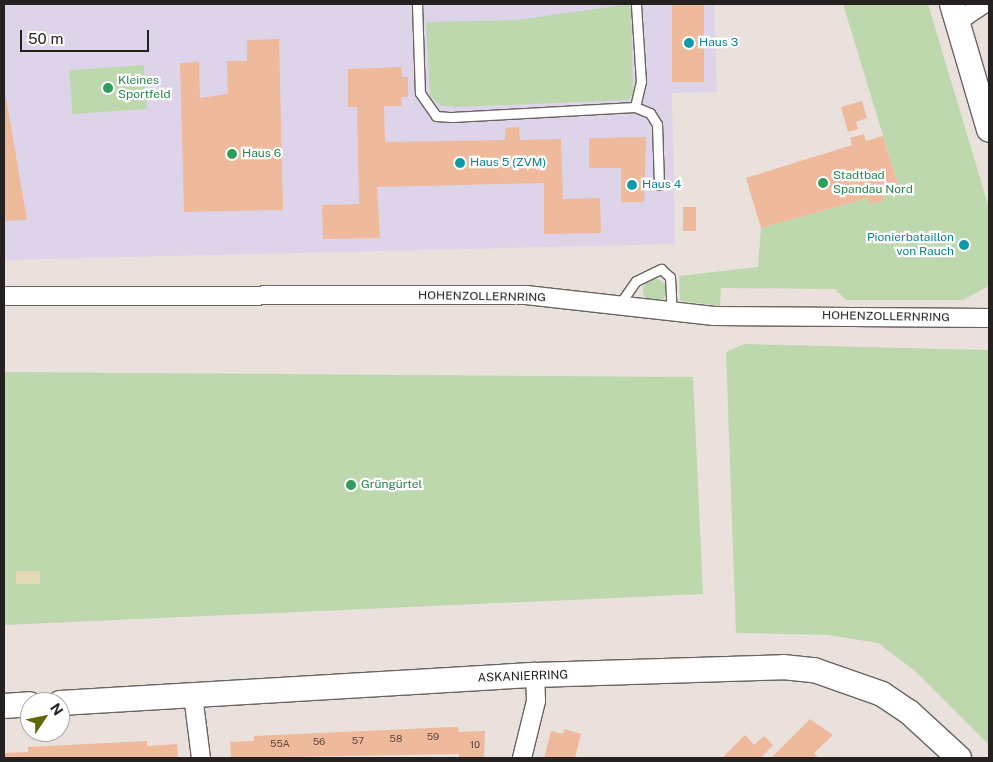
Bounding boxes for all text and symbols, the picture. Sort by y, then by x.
scale bar [22,20,151,52]
text: 50 m [28,30,63,47]
place label: Haus 3 [699,36,738,50]
marker: Haus 3 [683,37,695,49]
place label: Kleines Sportfeld [118,74,171,102]
marker: Kleines Sportfeld [102,82,114,94]
place label: Haus 6 [242,147,281,161]
marker: Haus 6 [226,148,238,160]
place label: Haus 5 (ZVM) [470,156,546,170]
marker: Haus 5 (ZVM) [454,157,466,169]
place label: Stadtbad Spandau Nord [833,169,913,197]
marker: Stadtbad Spandau Nord [817,177,829,189]
place label: Haus 4 [642,178,681,192]
marker: Haus 4 [626,179,638,191]
place label: Pionierbataillon von Rauch [867,231,954,259]
marker: Pionierbataillon von Rauch [958,239,970,251]
street label: HOHENZOLLERNRING [418,289,546,305]
street label: HOHENZOLLERNRING [822,309,950,325]
place label: Grüngürtel [361,478,422,492]
marker: Grüngürtel [345,479,357,491]
street label: ASKANIERRING [477,668,569,686]
north arrow [20,692,70,742]
text: N [47,700,66,718]
house number: 59 [427,731,439,743]
house number: 58 [390,733,402,745]
house number: 57 [352,735,364,747]
house number: 56 [313,736,325,748]
house number: 55A [270,738,290,750]
house number: 10 [470,739,480,751]

